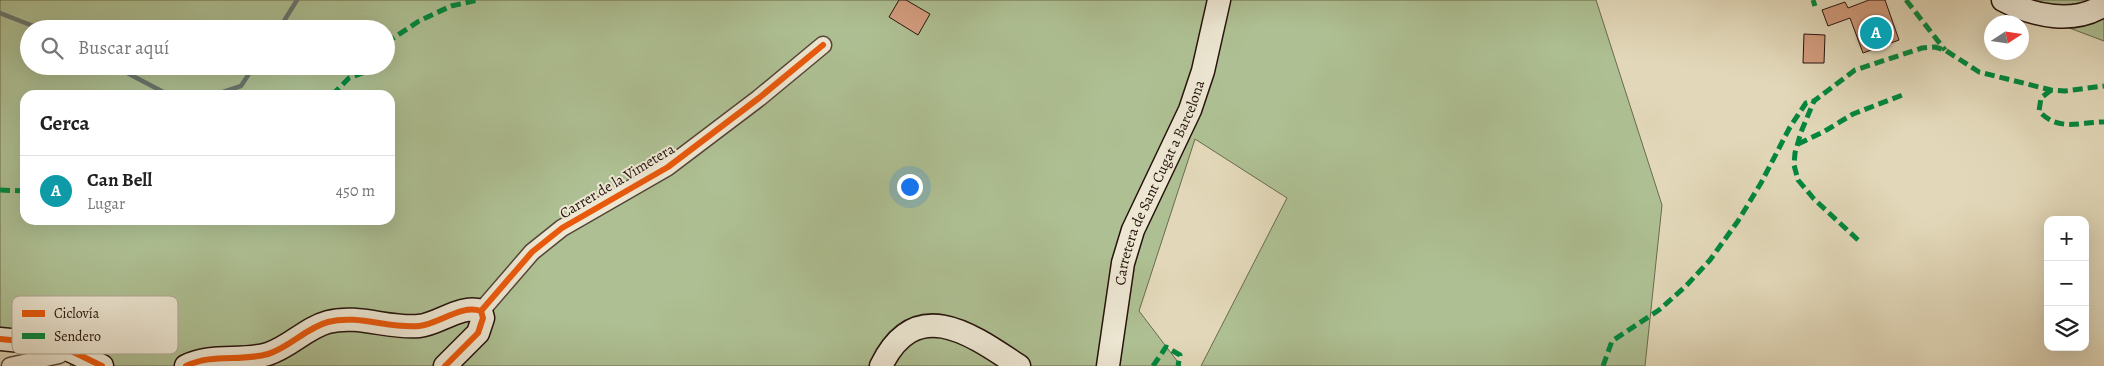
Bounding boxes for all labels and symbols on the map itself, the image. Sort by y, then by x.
pin: A [1860,14,1892,52]
north arrow [1984,15,2029,60]
street label: Carretera de Sant Cugat a Barcelona [1110,77,1209,287]
street label: Carrer de la Vimetera [556,139,678,223]
your location [897,174,923,200]
legend [12,296,178,354]
text: Ciclovía [54,304,100,323]
text: Sendero [54,327,101,346]

